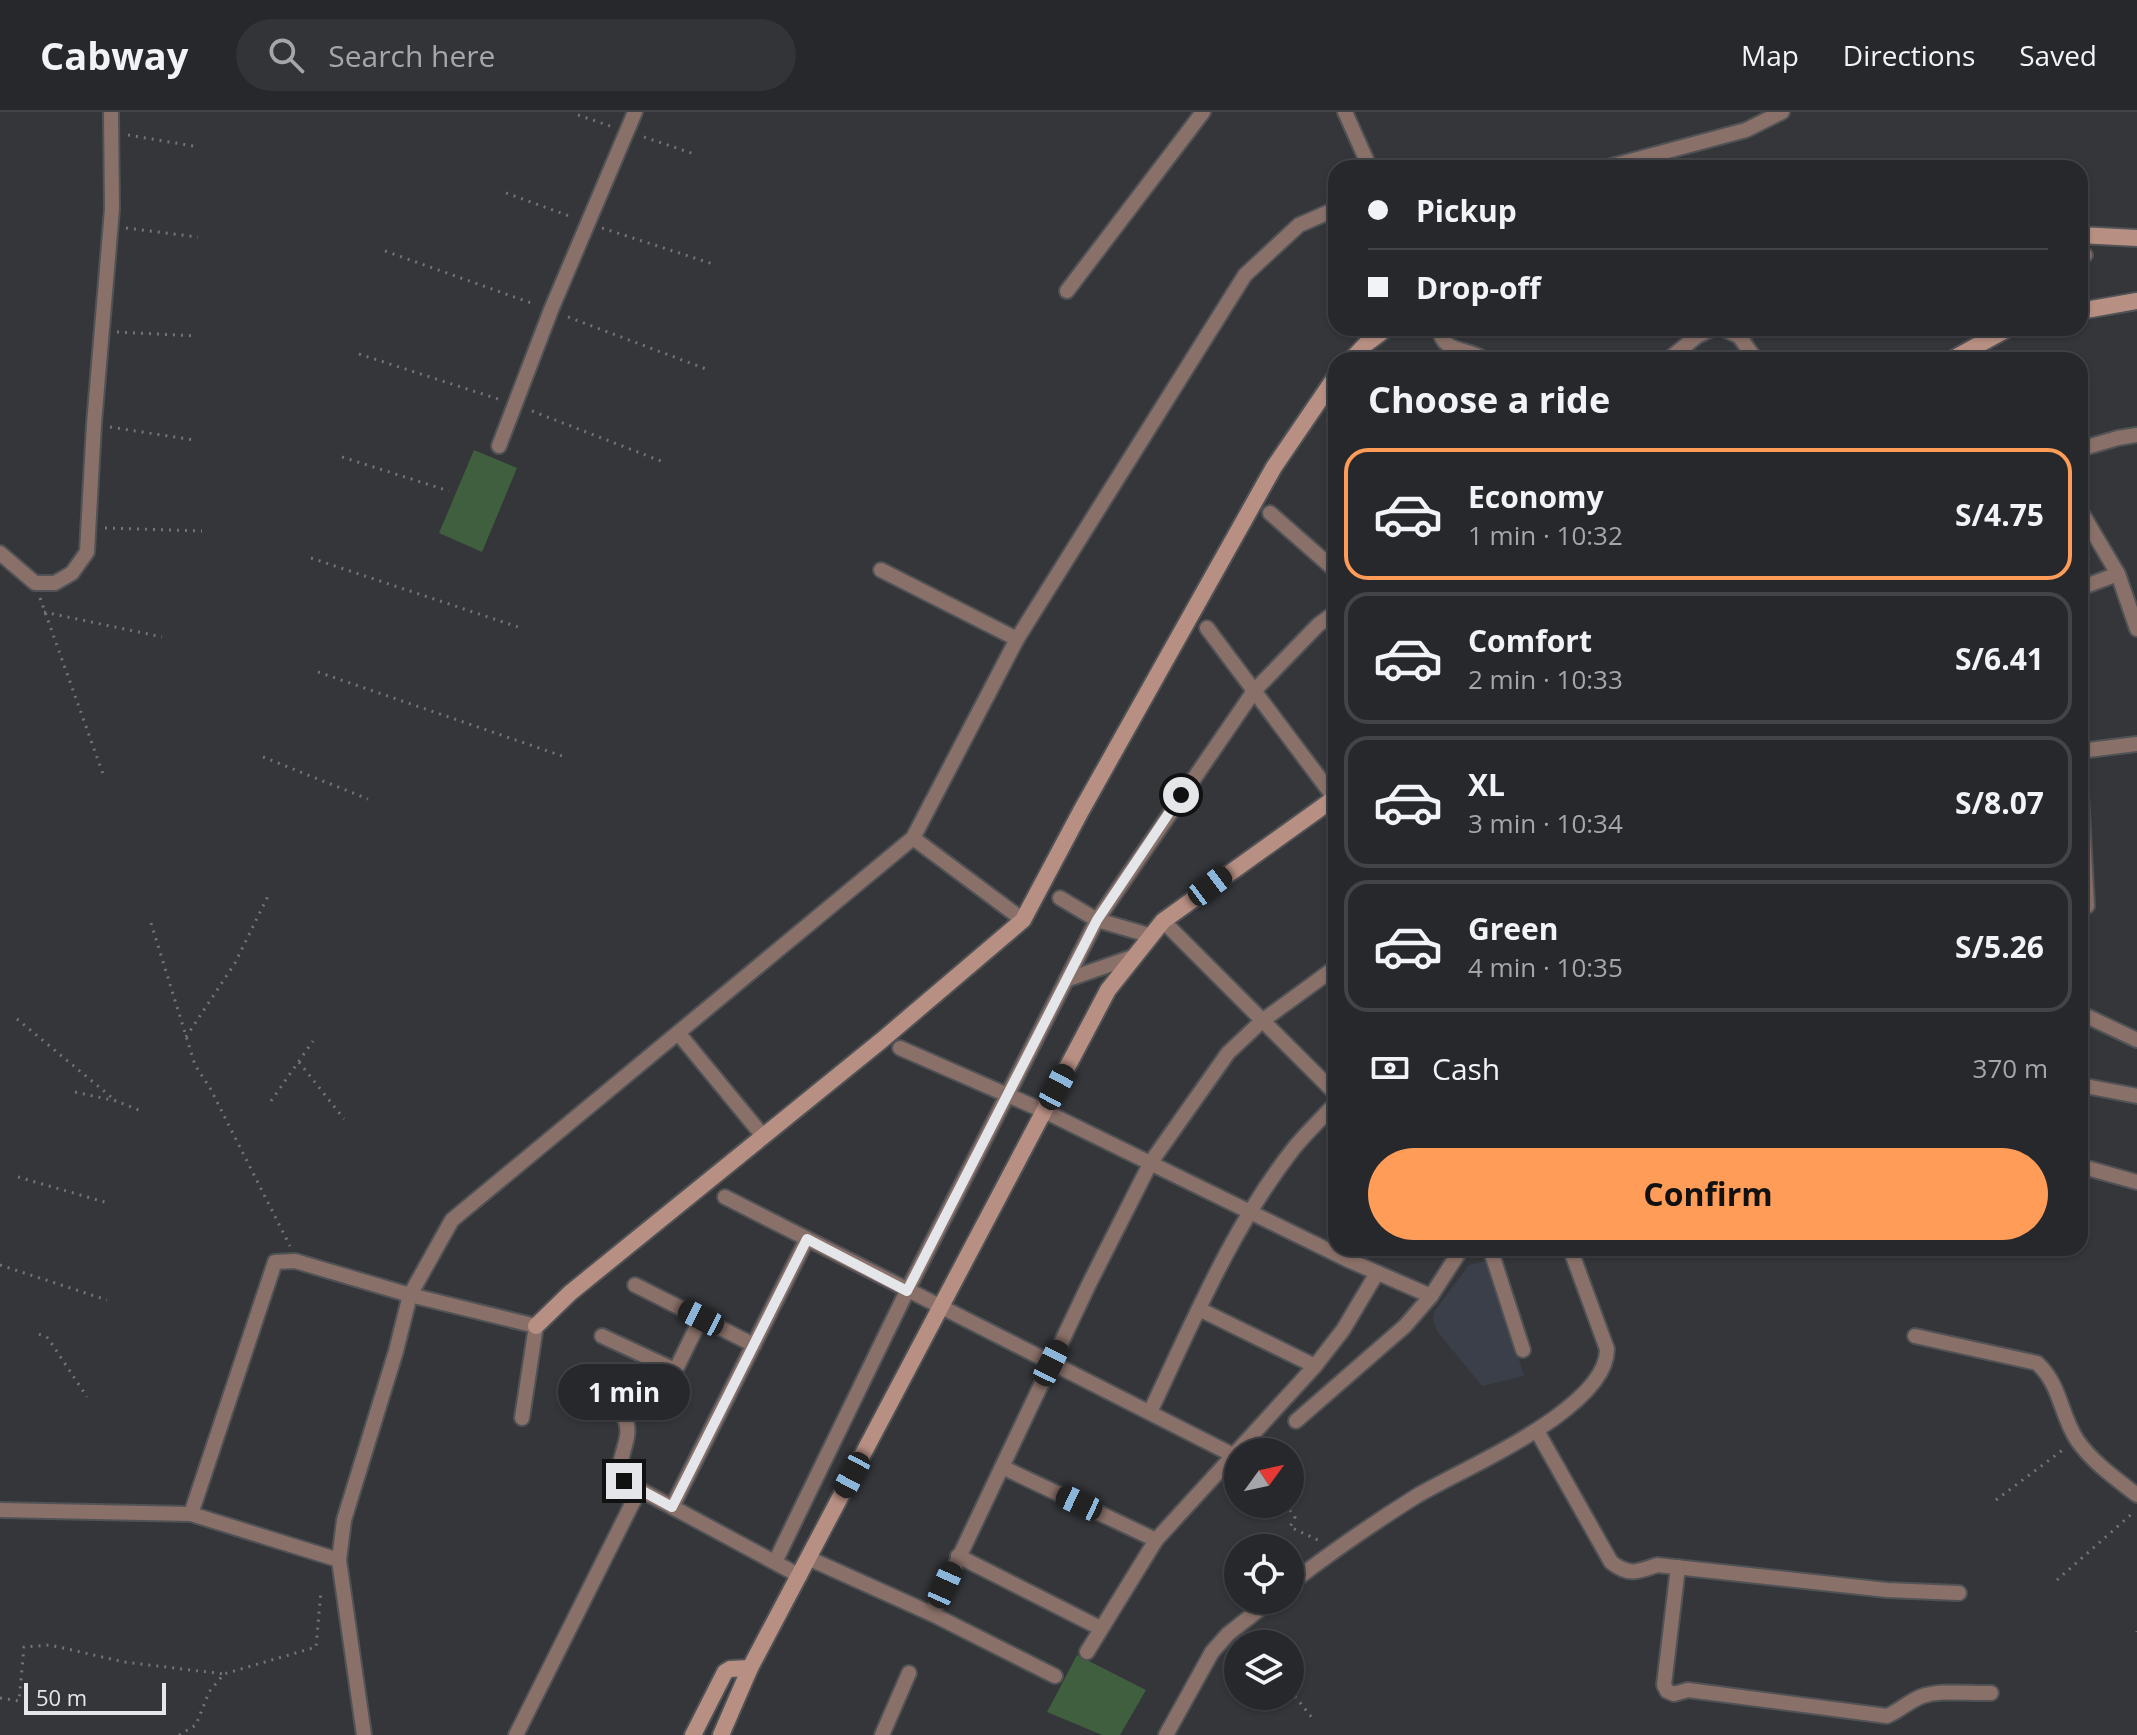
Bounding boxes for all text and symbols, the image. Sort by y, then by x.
search box [236,19,796,91]
text: Cabway [40,29,188,81]
icon: search [264,33,308,77]
text: Search here [328,35,495,76]
text: Map [1741,36,1799,74]
text: Directions [1843,36,1975,74]
text: Saved [2019,36,2097,74]
text: Pickup [1416,190,1517,231]
text: Drop-off [1416,267,1541,308]
text: Choose a ride [1368,375,1610,424]
text: Economy [1468,476,1604,517]
icon: car [1372,478,1444,550]
text: S/4.75 [1955,494,2044,535]
text: 1 min · 10:32 [1468,517,1623,553]
text: Comfort [1468,620,1592,661]
icon: car [1372,622,1444,694]
text: S/6.41 [1955,638,2044,679]
text: 2 min · 10:33 [1468,661,1623,697]
text: XL [1468,764,1505,805]
icon: car [1372,766,1444,838]
route start [1163,777,1199,813]
text: S/8.07 [1955,782,2044,823]
text: 3 min · 10:34 [1468,805,1623,841]
car [1184,862,1236,910]
text: Green [1468,908,1559,949]
icon: car [1372,910,1444,982]
text: S/5.26 [1955,926,2044,967]
text: 4 min · 10:35 [1468,949,1623,985]
icon: cash [1368,1046,1412,1090]
text: Cash [1432,1048,1500,1089]
text: 370 m [1973,1050,2048,1086]
car [1035,1060,1079,1114]
button: Confirm [1368,1148,2048,1240]
car [674,1296,728,1340]
car [1030,1336,1072,1390]
callout: 1 min [558,1365,690,1421]
text: 1 min [588,1374,660,1410]
north arrow [1224,1438,1304,1518]
map controls [1224,1438,1304,1710]
car [830,1448,874,1502]
route end [606,1463,642,1499]
car [1052,1482,1106,1524]
button: locate [1224,1534,1304,1614]
car [924,1558,966,1612]
button: layers [1224,1630,1304,1710]
scale bar [24,1679,166,1715]
text: 50 m [36,1682,87,1712]

